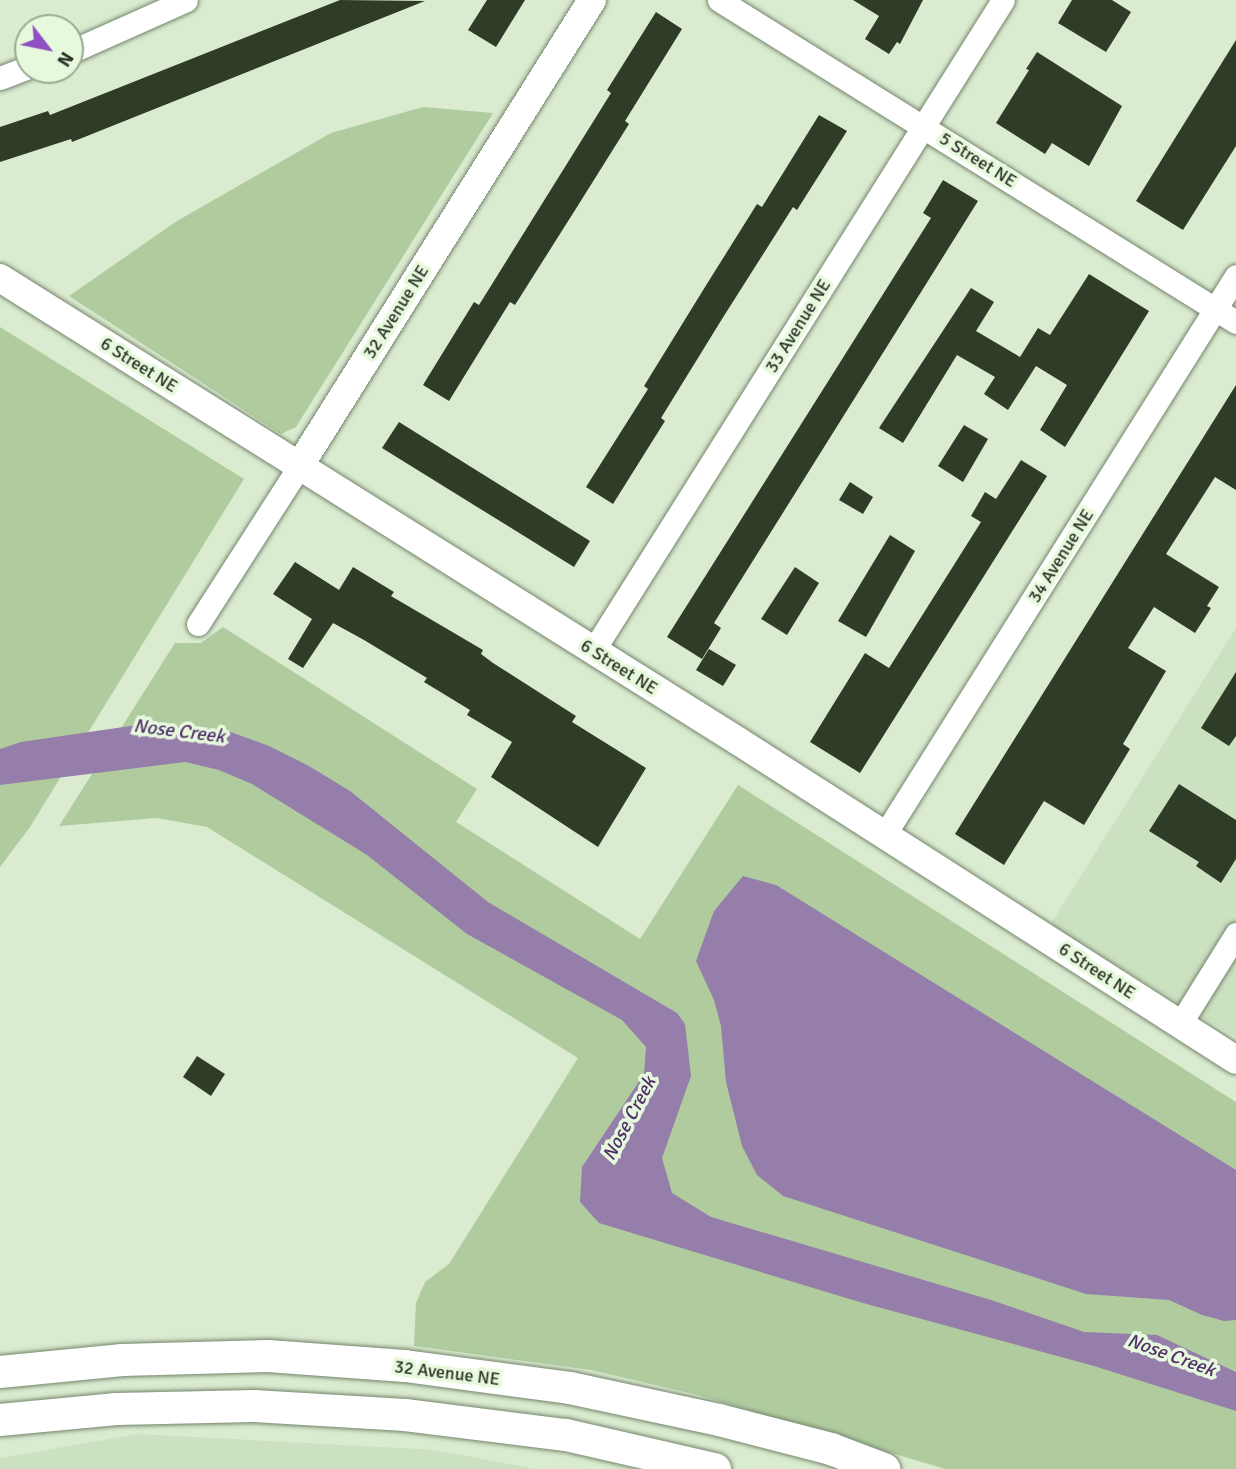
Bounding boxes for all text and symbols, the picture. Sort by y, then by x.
north arrow [14,14,84,84]
text: N [51,47,79,71]
street label: 5 Street NE [935,128,1021,192]
street label: 32 Avenue NE [359,261,433,363]
street label: 33 Avenue NE [761,275,835,377]
street label: 6 Street NE [96,333,182,397]
street label: 34 Avenue NE [1024,505,1098,607]
street label: 6 Street NE [576,635,662,699]
water label: Nose Creek [132,715,226,749]
street label: 6 Street NE [1055,938,1139,1004]
water label: Nose Creek [598,1073,662,1165]
water label: Nose Creek [1124,1330,1218,1382]
street label: 32 Avenue NE [393,1356,501,1390]

